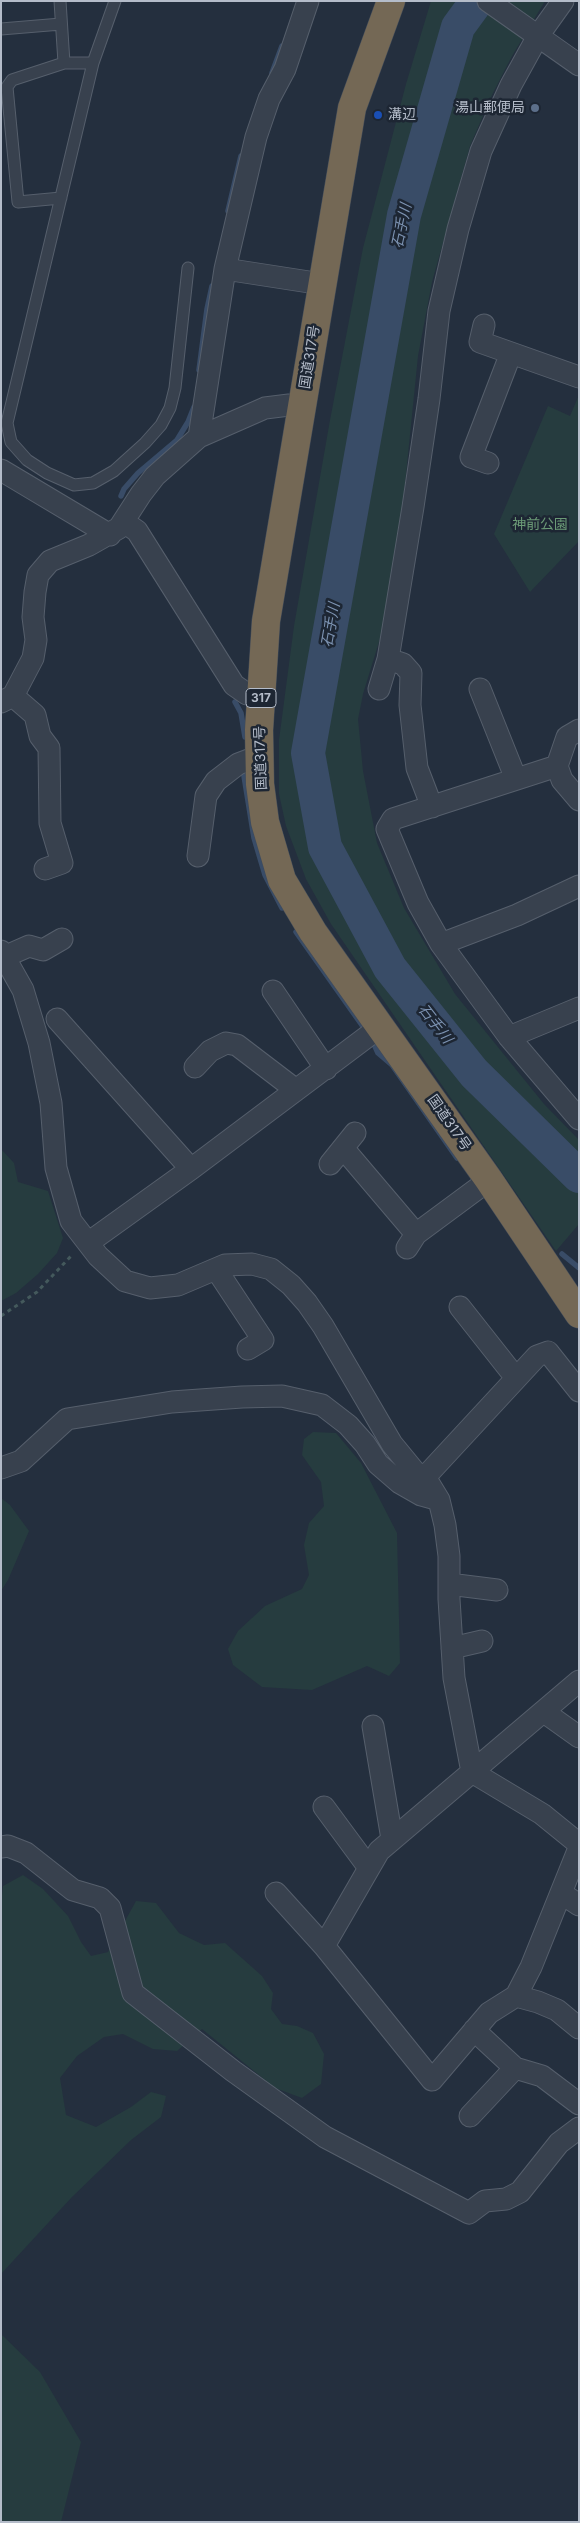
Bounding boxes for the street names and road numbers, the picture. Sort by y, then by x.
street label: 国道317号 [297,324,323,390]
road number: 317 [246,688,276,708]
street label: 国道317号 [251,726,271,790]
street label: 国道317号 [424,1092,474,1154]

